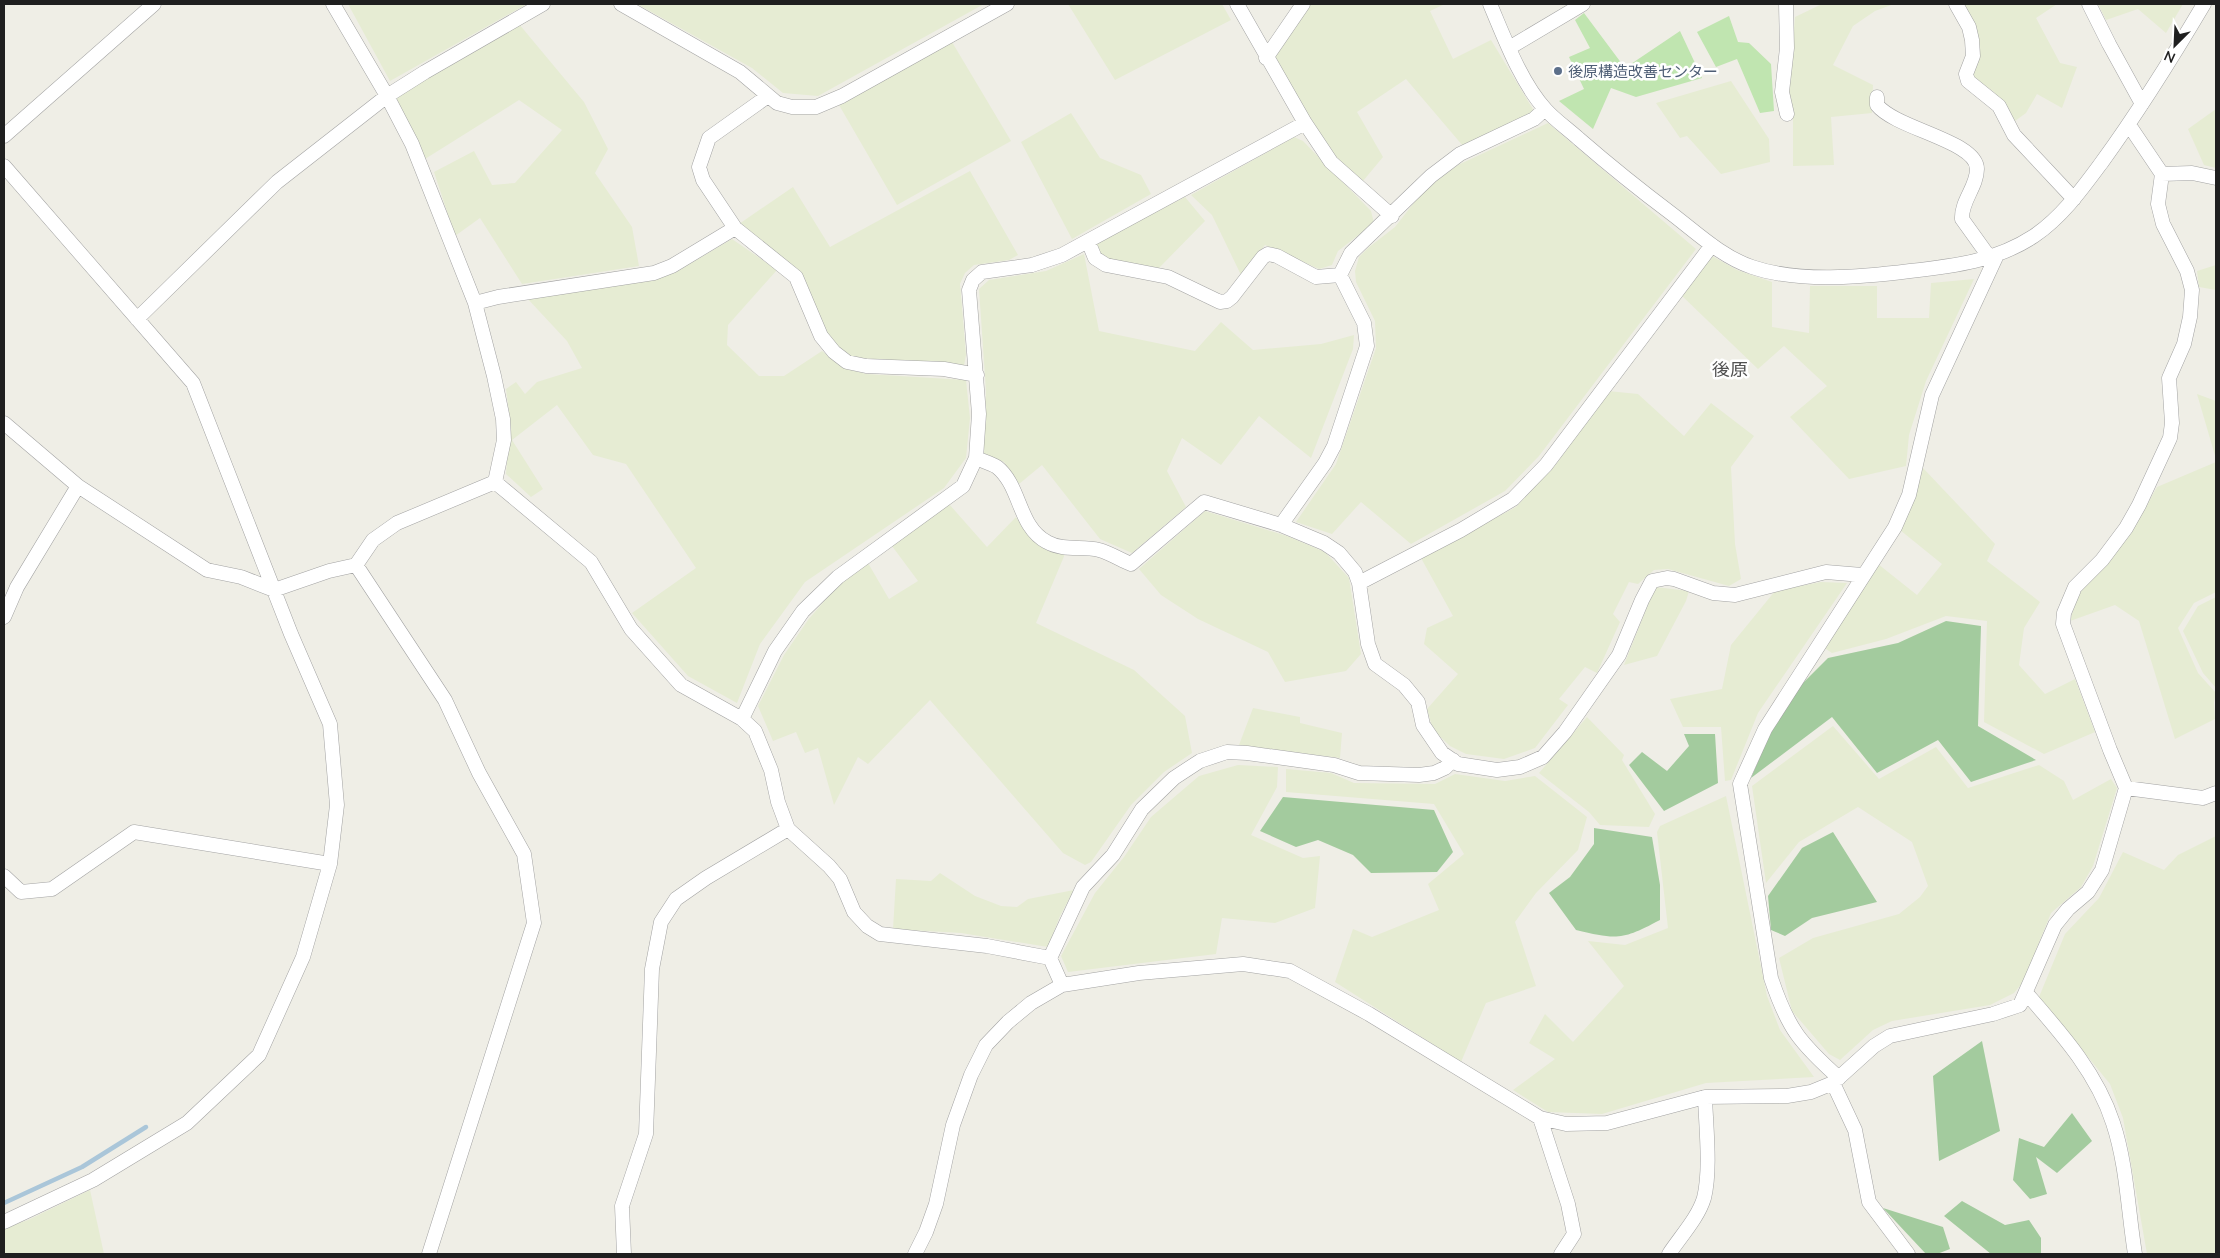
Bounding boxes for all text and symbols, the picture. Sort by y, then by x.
north arrow [2150,20,2200,70]
text: N [2161,47,2178,67]
place label: 後原構造改善センター [1568,62,1718,81]
marker: 後原構造改善センター [1552,65,1564,77]
district label: 後原 [1712,358,1748,381]

